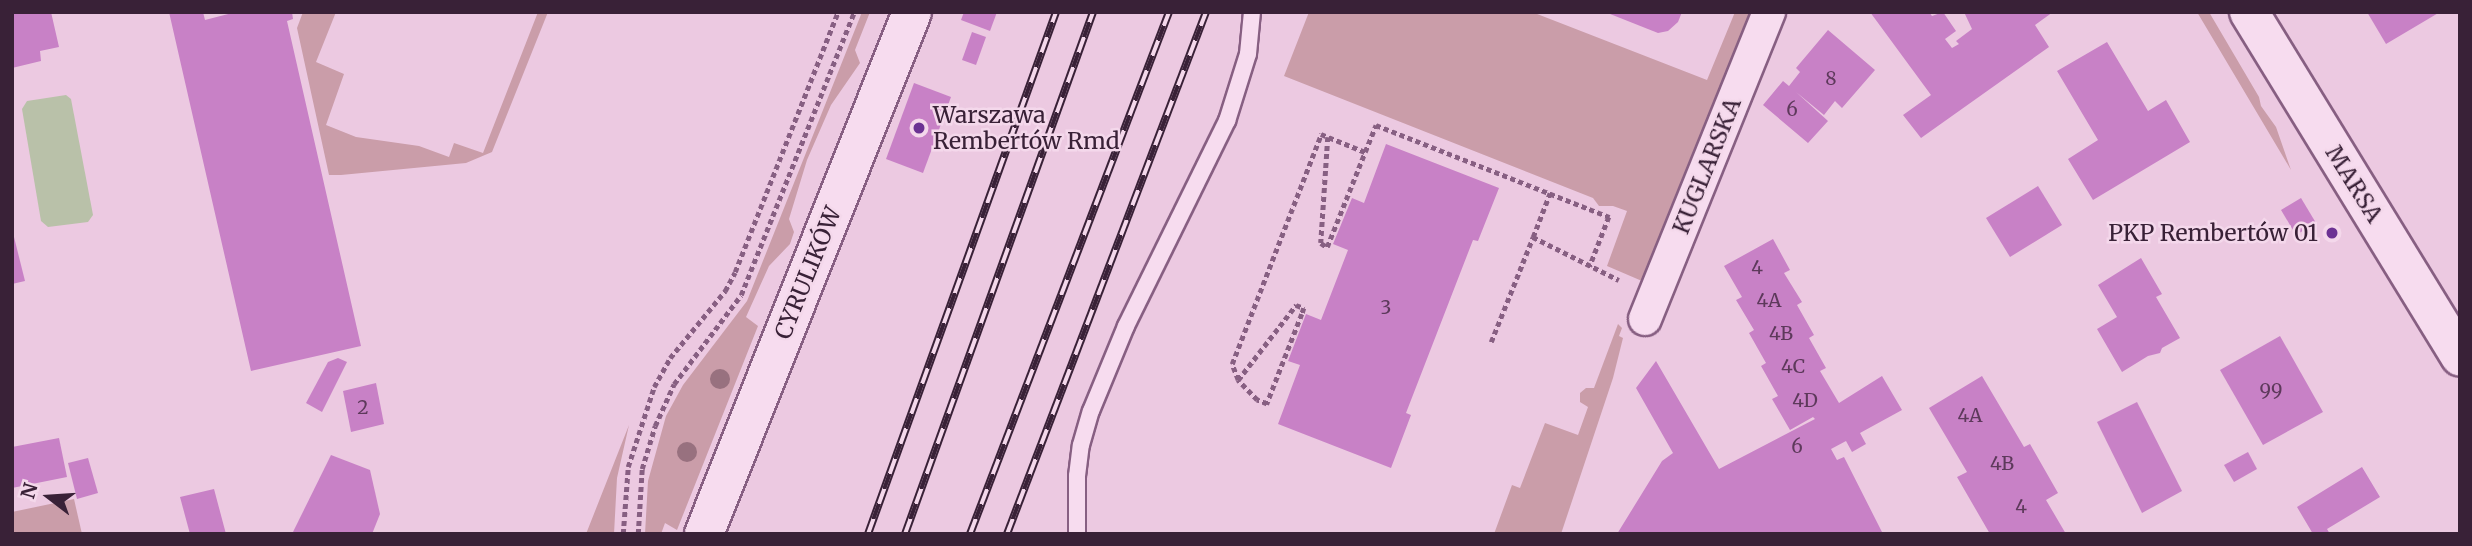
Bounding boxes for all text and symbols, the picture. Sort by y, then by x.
house number: 8 [1825,68,1837,90]
street label: KUGLARSKA [1667,94,1747,238]
house number: 6 [1786,99,1798,121]
place label: Warszawa Rembertów Rmd [933,101,1120,155]
marker: Warszawa Rembertów Rmd [911,120,927,136]
street label: MARSA [2320,140,2388,228]
street label: CYRULIKÓW [769,203,847,343]
place label: PKP Rembertów 01 [2108,219,2318,247]
marker: PKP Rembertów 01 [2324,225,2340,241]
house number: 4 [1751,257,1763,279]
house number: 4A [1757,290,1781,312]
house number: 3 [1381,297,1391,319]
house number: 4B [1769,323,1793,345]
house number: 4C [1781,356,1805,378]
house number: 99 [2260,380,2282,402]
house number: 4D [1792,390,1818,412]
house number: 2 [357,397,369,419]
house number: 4A [1958,405,1982,427]
house number: 6 [1791,436,1803,458]
house number: 4B [1990,453,2014,475]
north arrow [14,462,84,532]
text: N [15,480,43,502]
house number: 4 [2015,496,2027,518]

